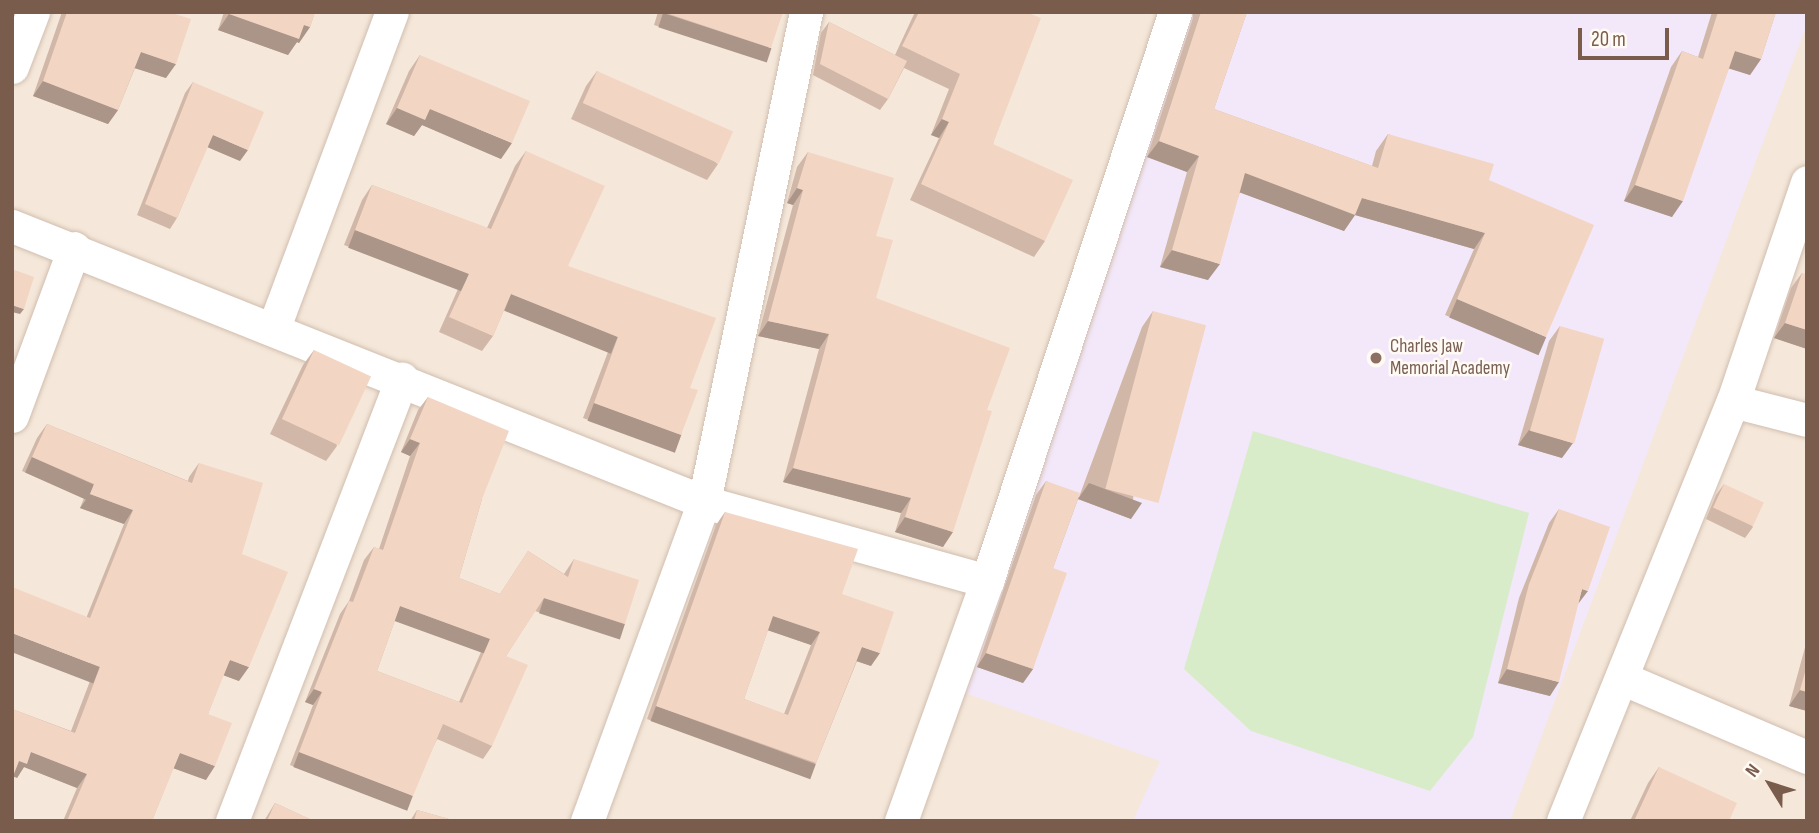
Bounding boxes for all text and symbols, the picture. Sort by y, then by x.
scale bar [1581,14,1672,58]
text: 20 m [1591,27,1626,52]
place label: Charles Jaw Memorial Academy [1390,336,1510,380]
marker: Charles Jaw Memorial Academy [1368,350,1384,366]
north arrow [1735,749,1805,819]
text: N [1741,760,1765,782]

